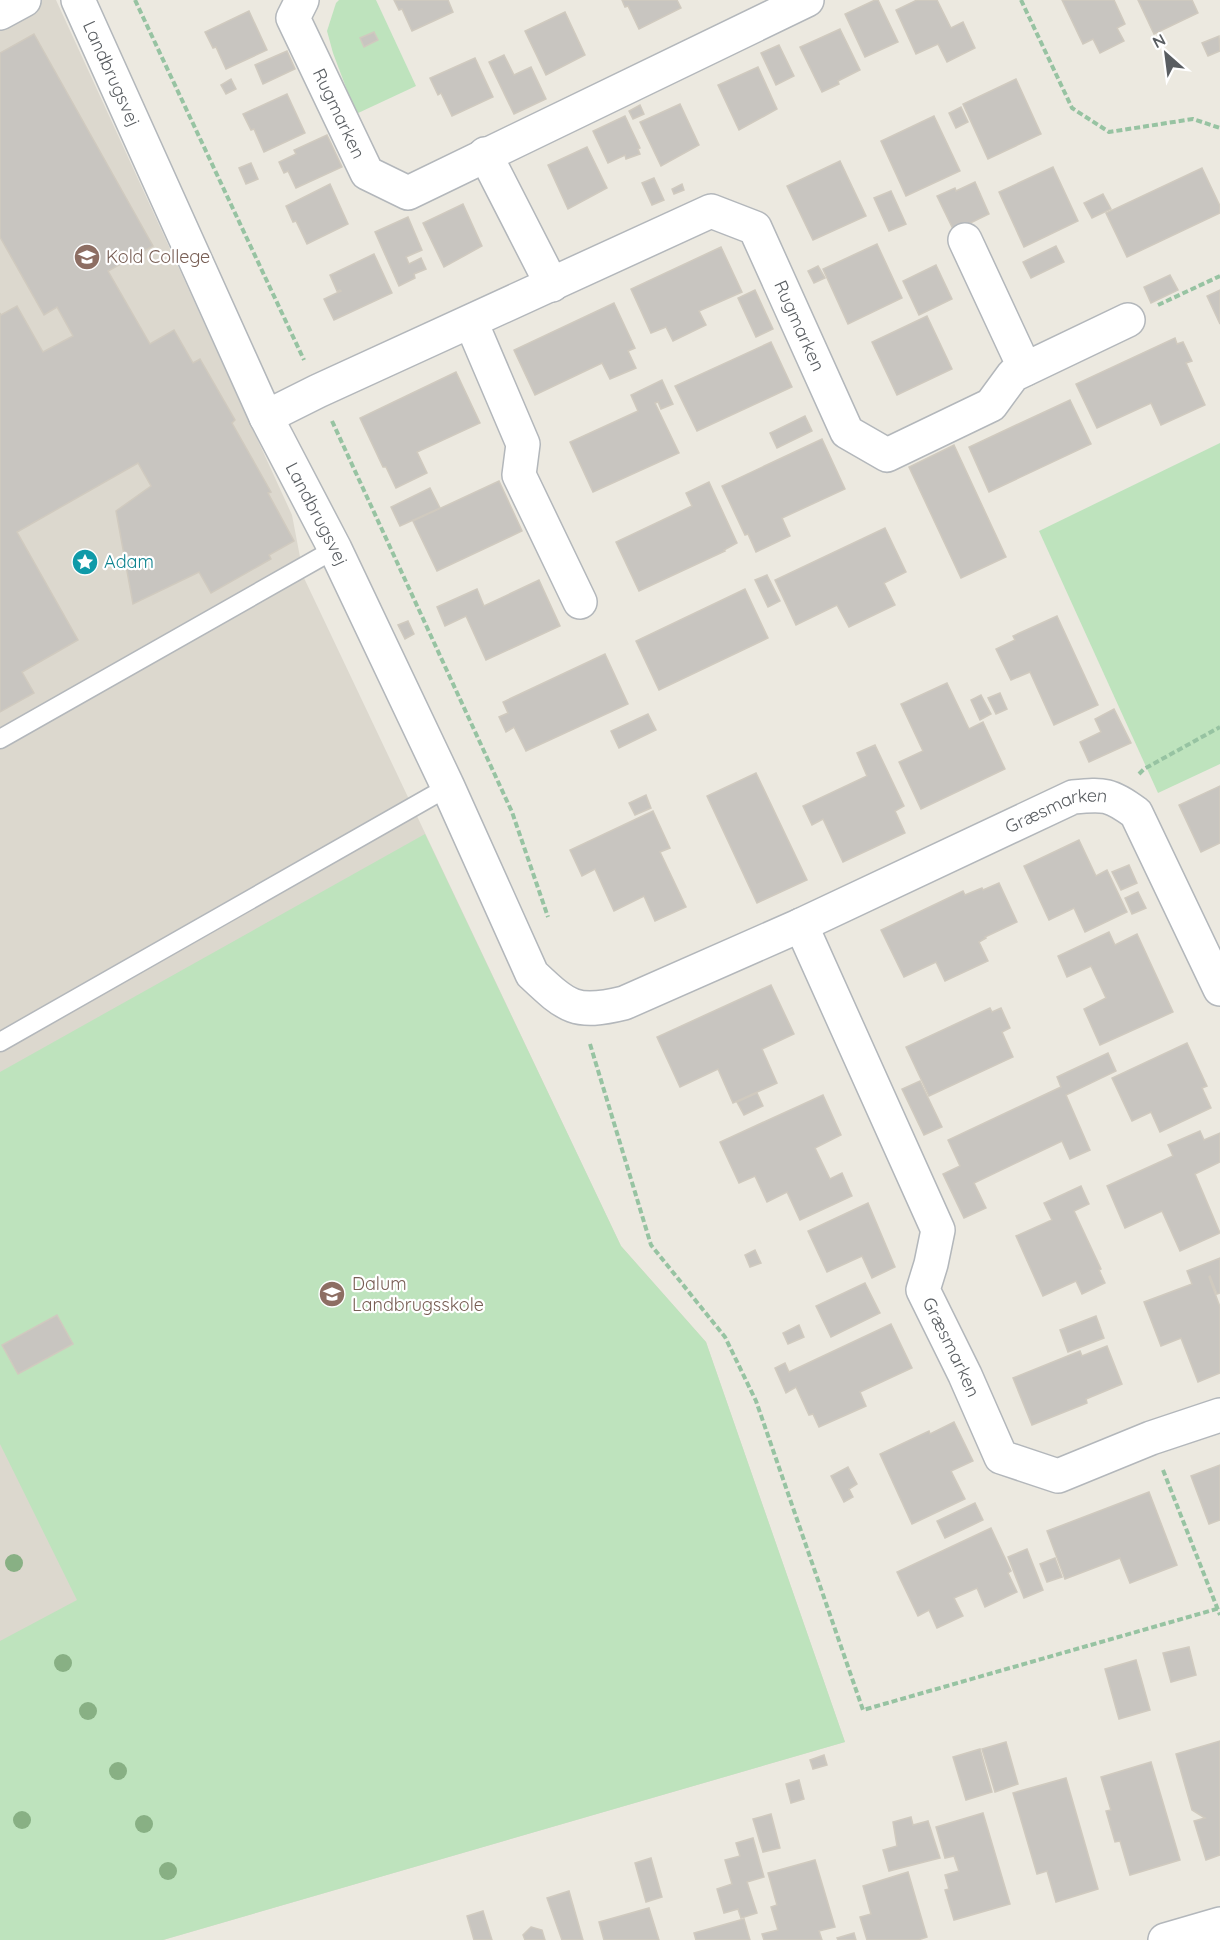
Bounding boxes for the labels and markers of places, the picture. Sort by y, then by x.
school or university icon: Kold College [72,242,102,272]
place label: Kold College [106,245,210,268]
place icon: Adam [70,547,100,577]
place label: Adam [104,550,154,573]
place label: Dalum Landbrugsskole [352,1272,484,1316]
school or university icon: Dalum Landbrugsskole [317,1279,347,1309]

